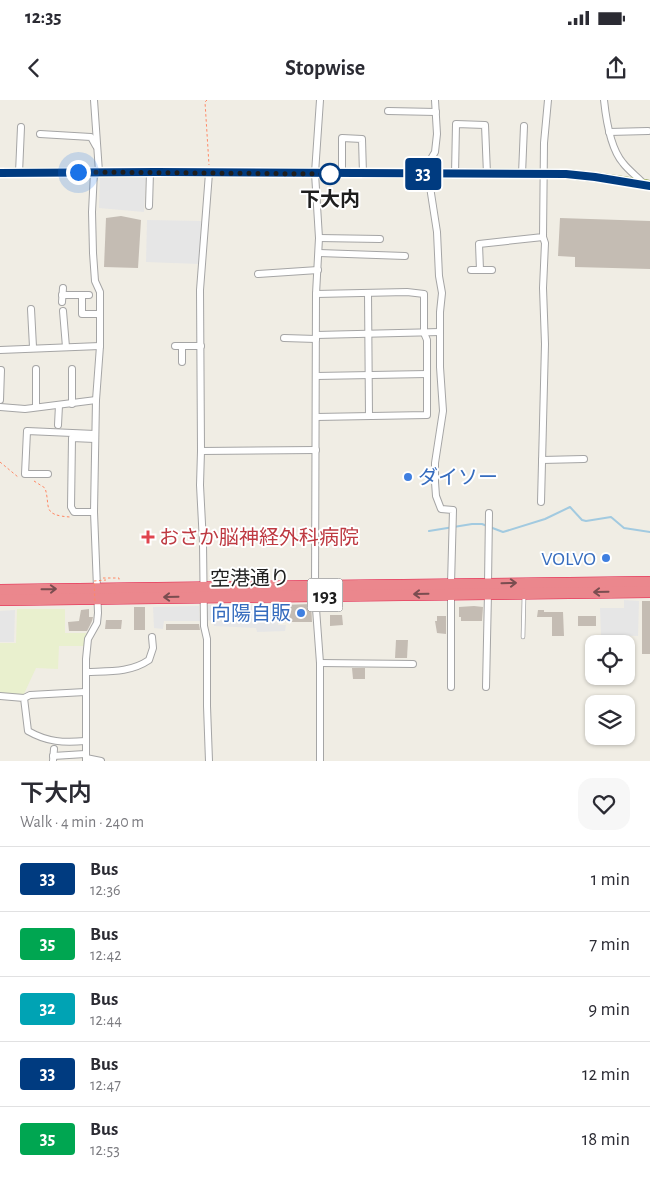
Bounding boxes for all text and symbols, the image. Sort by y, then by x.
text: 12:35 [25,8,62,27]
icon: back [20,54,48,82]
icon: share [602,54,630,82]
text: Stopwise [285,57,365,79]
line badge: 33 [400,158,446,190]
your location [66,160,91,185]
marker: 下大内 [319,163,341,185]
text: 33 [415,165,431,183]
place label: 下大内 [300,189,360,210]
place label: ダイソー [418,467,498,488]
marker: ダイソー [402,471,414,483]
place label: おさか脳神経外科病院 [159,526,359,548]
marker: おさか脳神経外科病院 [141,530,155,544]
place label: VOLVO [541,549,596,569]
marker: VOLVO [600,552,612,564]
street label: 空港通り [210,567,290,590]
road number: 193 [308,578,342,612]
one-way arrow [500,578,516,588]
one-way arrow [40,584,56,593]
one-way arrow [594,587,610,597]
one-way arrow [414,589,430,599]
one-way arrow [164,592,180,602]
place label: 向陽自販 [211,603,291,624]
marker: 向陽自販 [295,607,307,619]
map controls [585,635,635,745]
button: locate [585,635,635,685]
button: layers [585,695,635,745]
button: heart [578,778,630,830]
text: 下大内 [20,782,92,806]
text: Walk · 4 min · 240 m [20,814,144,830]
text: Bus [90,860,118,879]
text: 33 [40,870,55,888]
text: 1 min [591,870,630,889]
text: 12:36 [90,882,121,898]
text: Bus [90,925,118,944]
text: 35 [40,935,55,953]
text: 7 min [589,935,630,954]
text: 12:42 [90,947,121,963]
text: Bus [90,990,118,1009]
text: 32 [39,1000,56,1018]
text: 9 min [588,1000,630,1019]
text: 12:44 [90,1012,122,1028]
text: Bus [90,1055,118,1074]
text: 33 [40,1065,55,1083]
text: 12 min [582,1065,630,1084]
text: 12:47 [90,1077,121,1093]
text: Bus [90,1120,118,1139]
text: 35 [40,1130,55,1148]
text: 18 min [582,1130,630,1149]
text: 12:53 [90,1142,120,1158]

